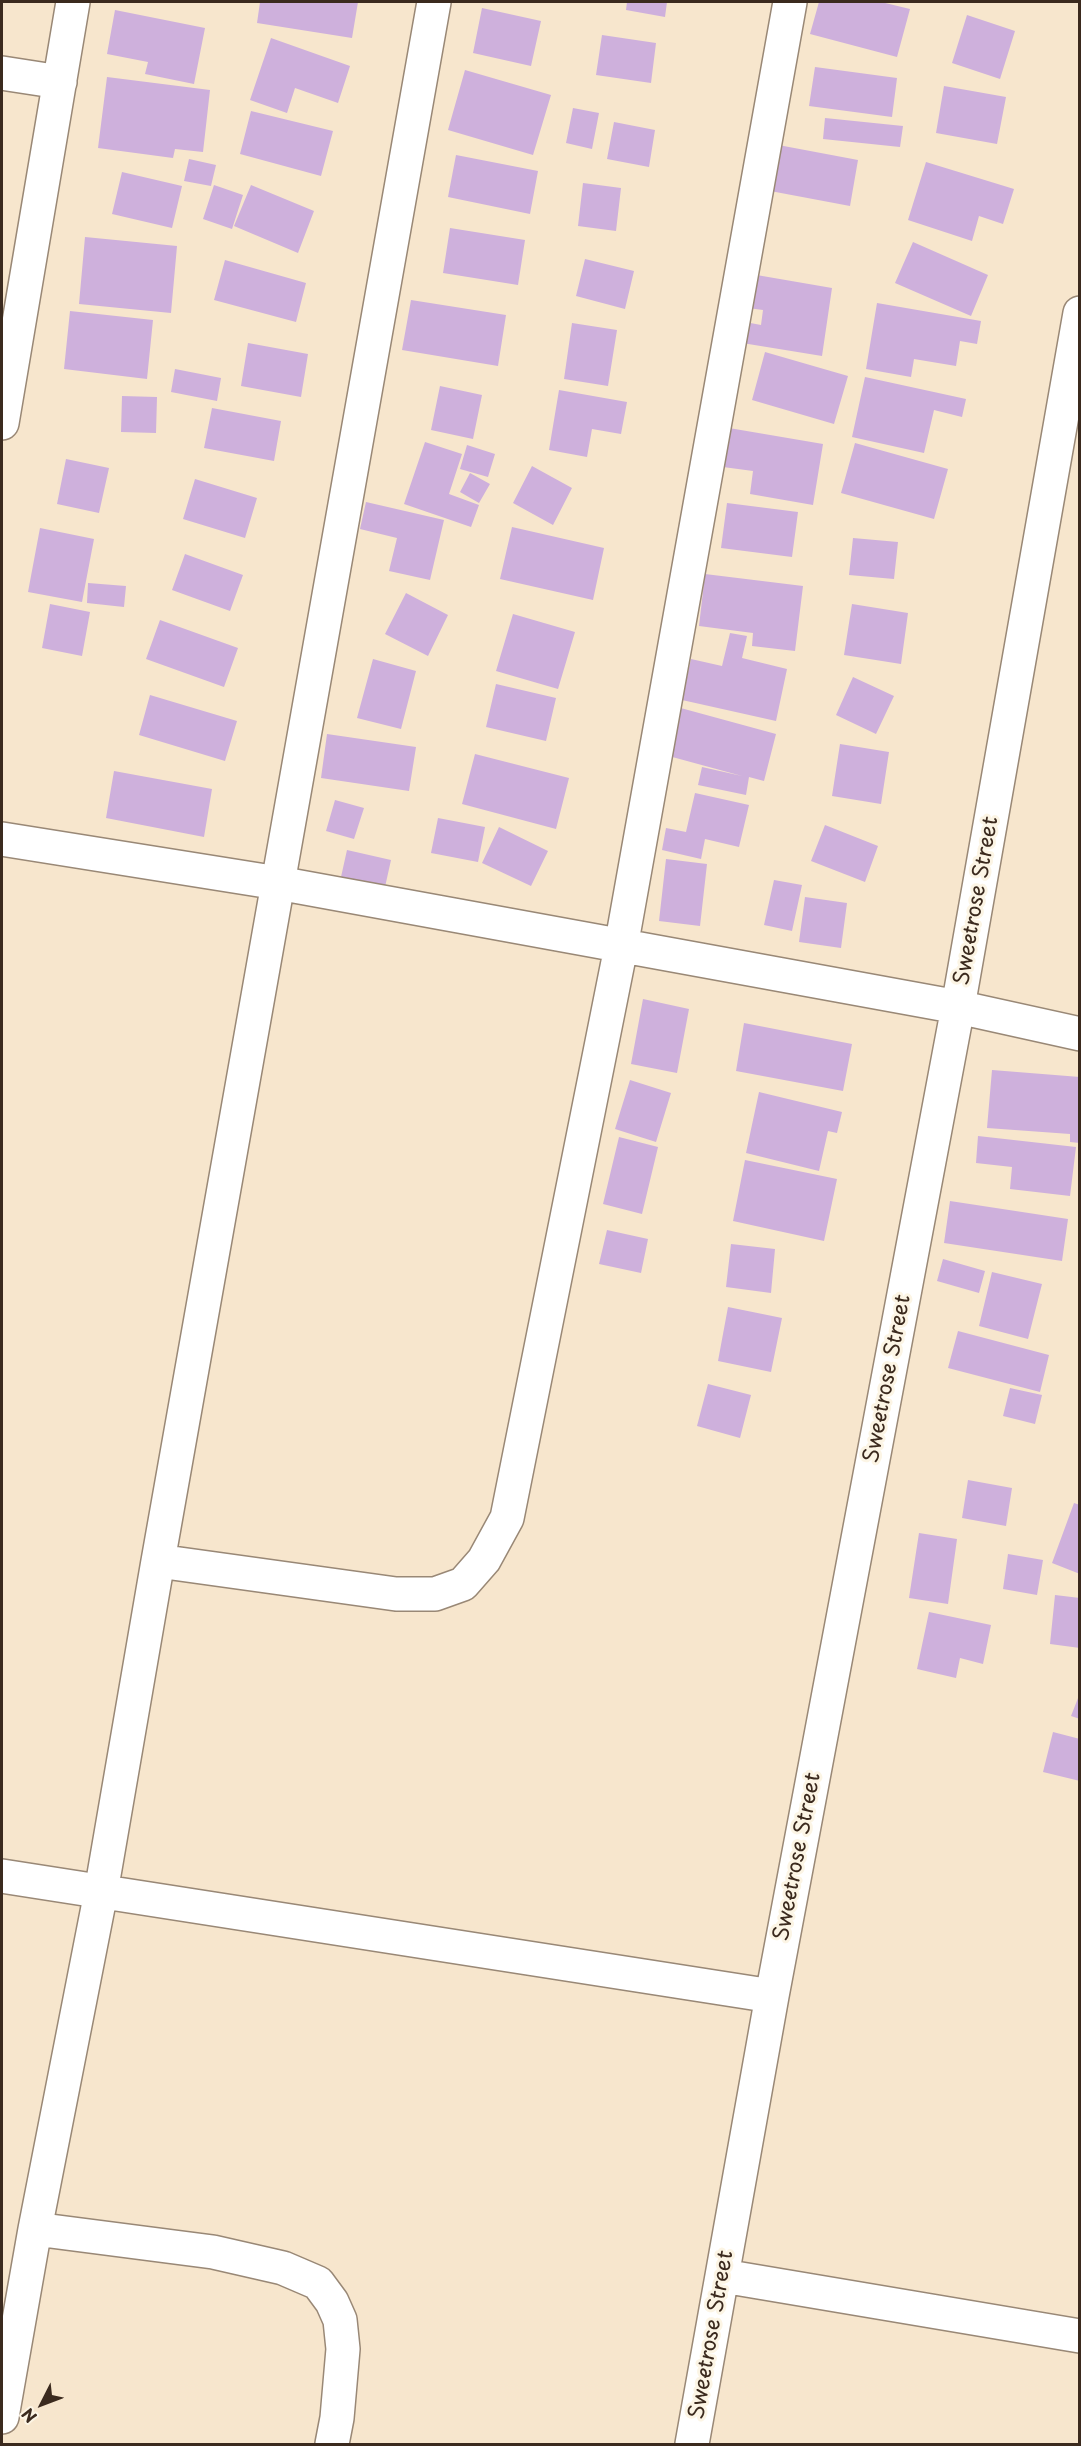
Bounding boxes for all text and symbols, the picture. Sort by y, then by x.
street label: Sweetrose Street [950,815,1004,987]
street label: Sweetrose Street [859,1293,917,1465]
street label: Sweetrose Street [769,1771,827,1943]
street label: Sweetrose Street [685,2249,739,2421]
north arrow [12,2374,72,2434]
text: N [15,2403,42,2429]

